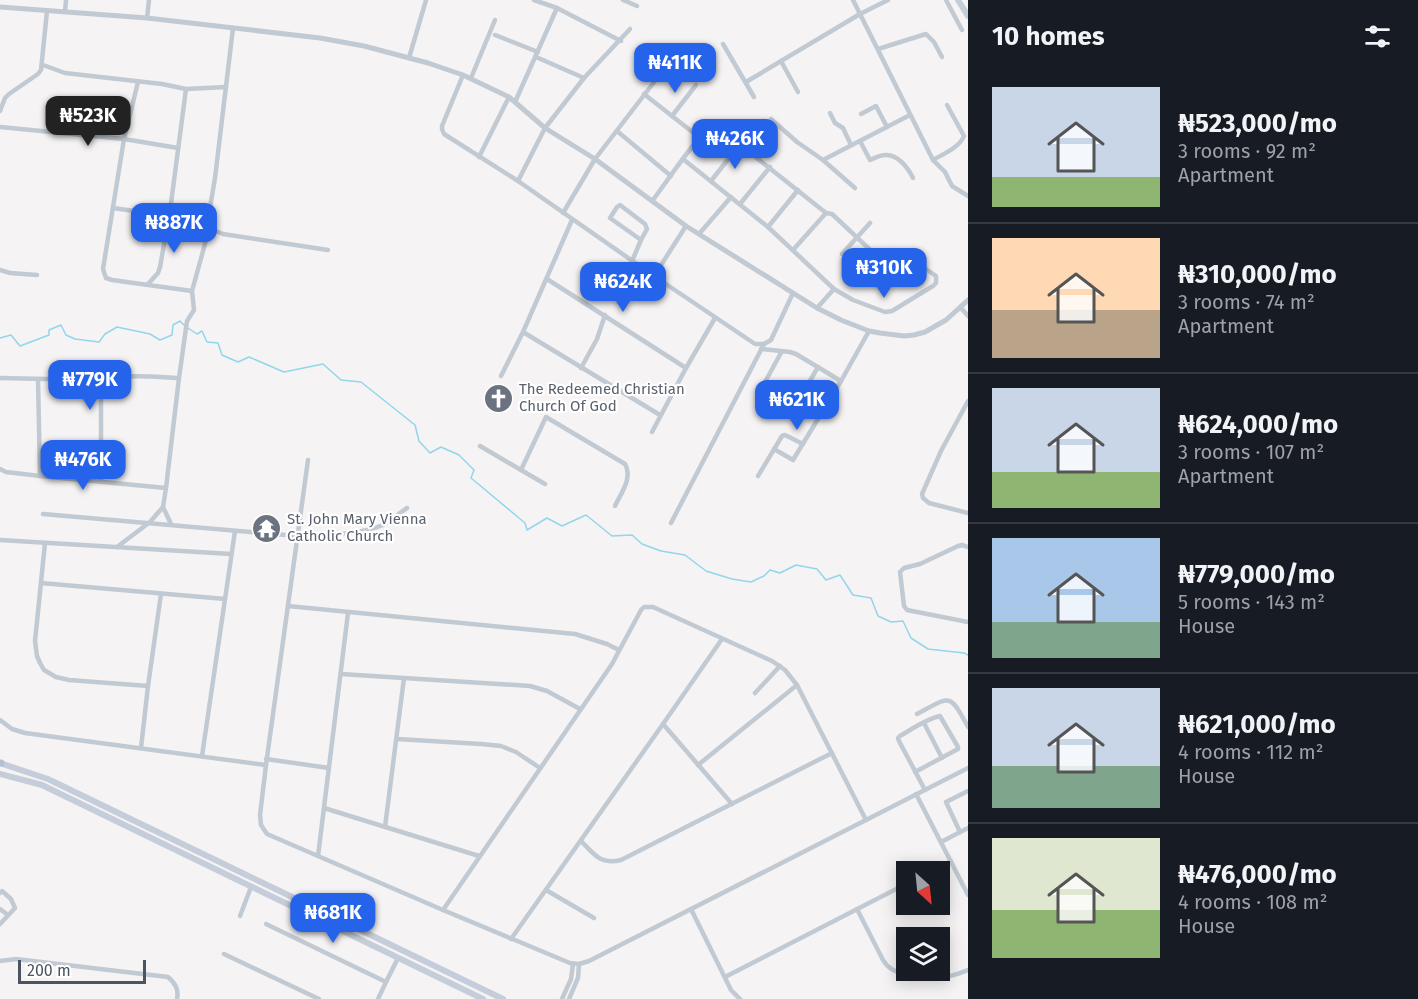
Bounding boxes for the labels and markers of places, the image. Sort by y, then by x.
pin: ₦411K [633,43,717,94]
pin: ₦523K [46,96,130,147]
pin: ₦426K [693,119,777,170]
pin: ₦887K [132,203,216,254]
pin: ₦310K [842,248,926,299]
pin: ₦624K [581,262,665,313]
pin: ₦779K [48,360,132,411]
place label: The Redeemed Christian Church Of God [519,380,685,415]
pin: ₦621K [755,380,839,431]
church icon: The Redeemed Christian Church Of God [482,382,514,414]
pin: ₦476K [41,440,125,491]
place label: St. John Mary Vienna Catholic Church [287,510,427,545]
temple icon: St. John Mary Vienna Catholic Church [250,512,282,544]
pin: ₦681K [291,893,375,944]

